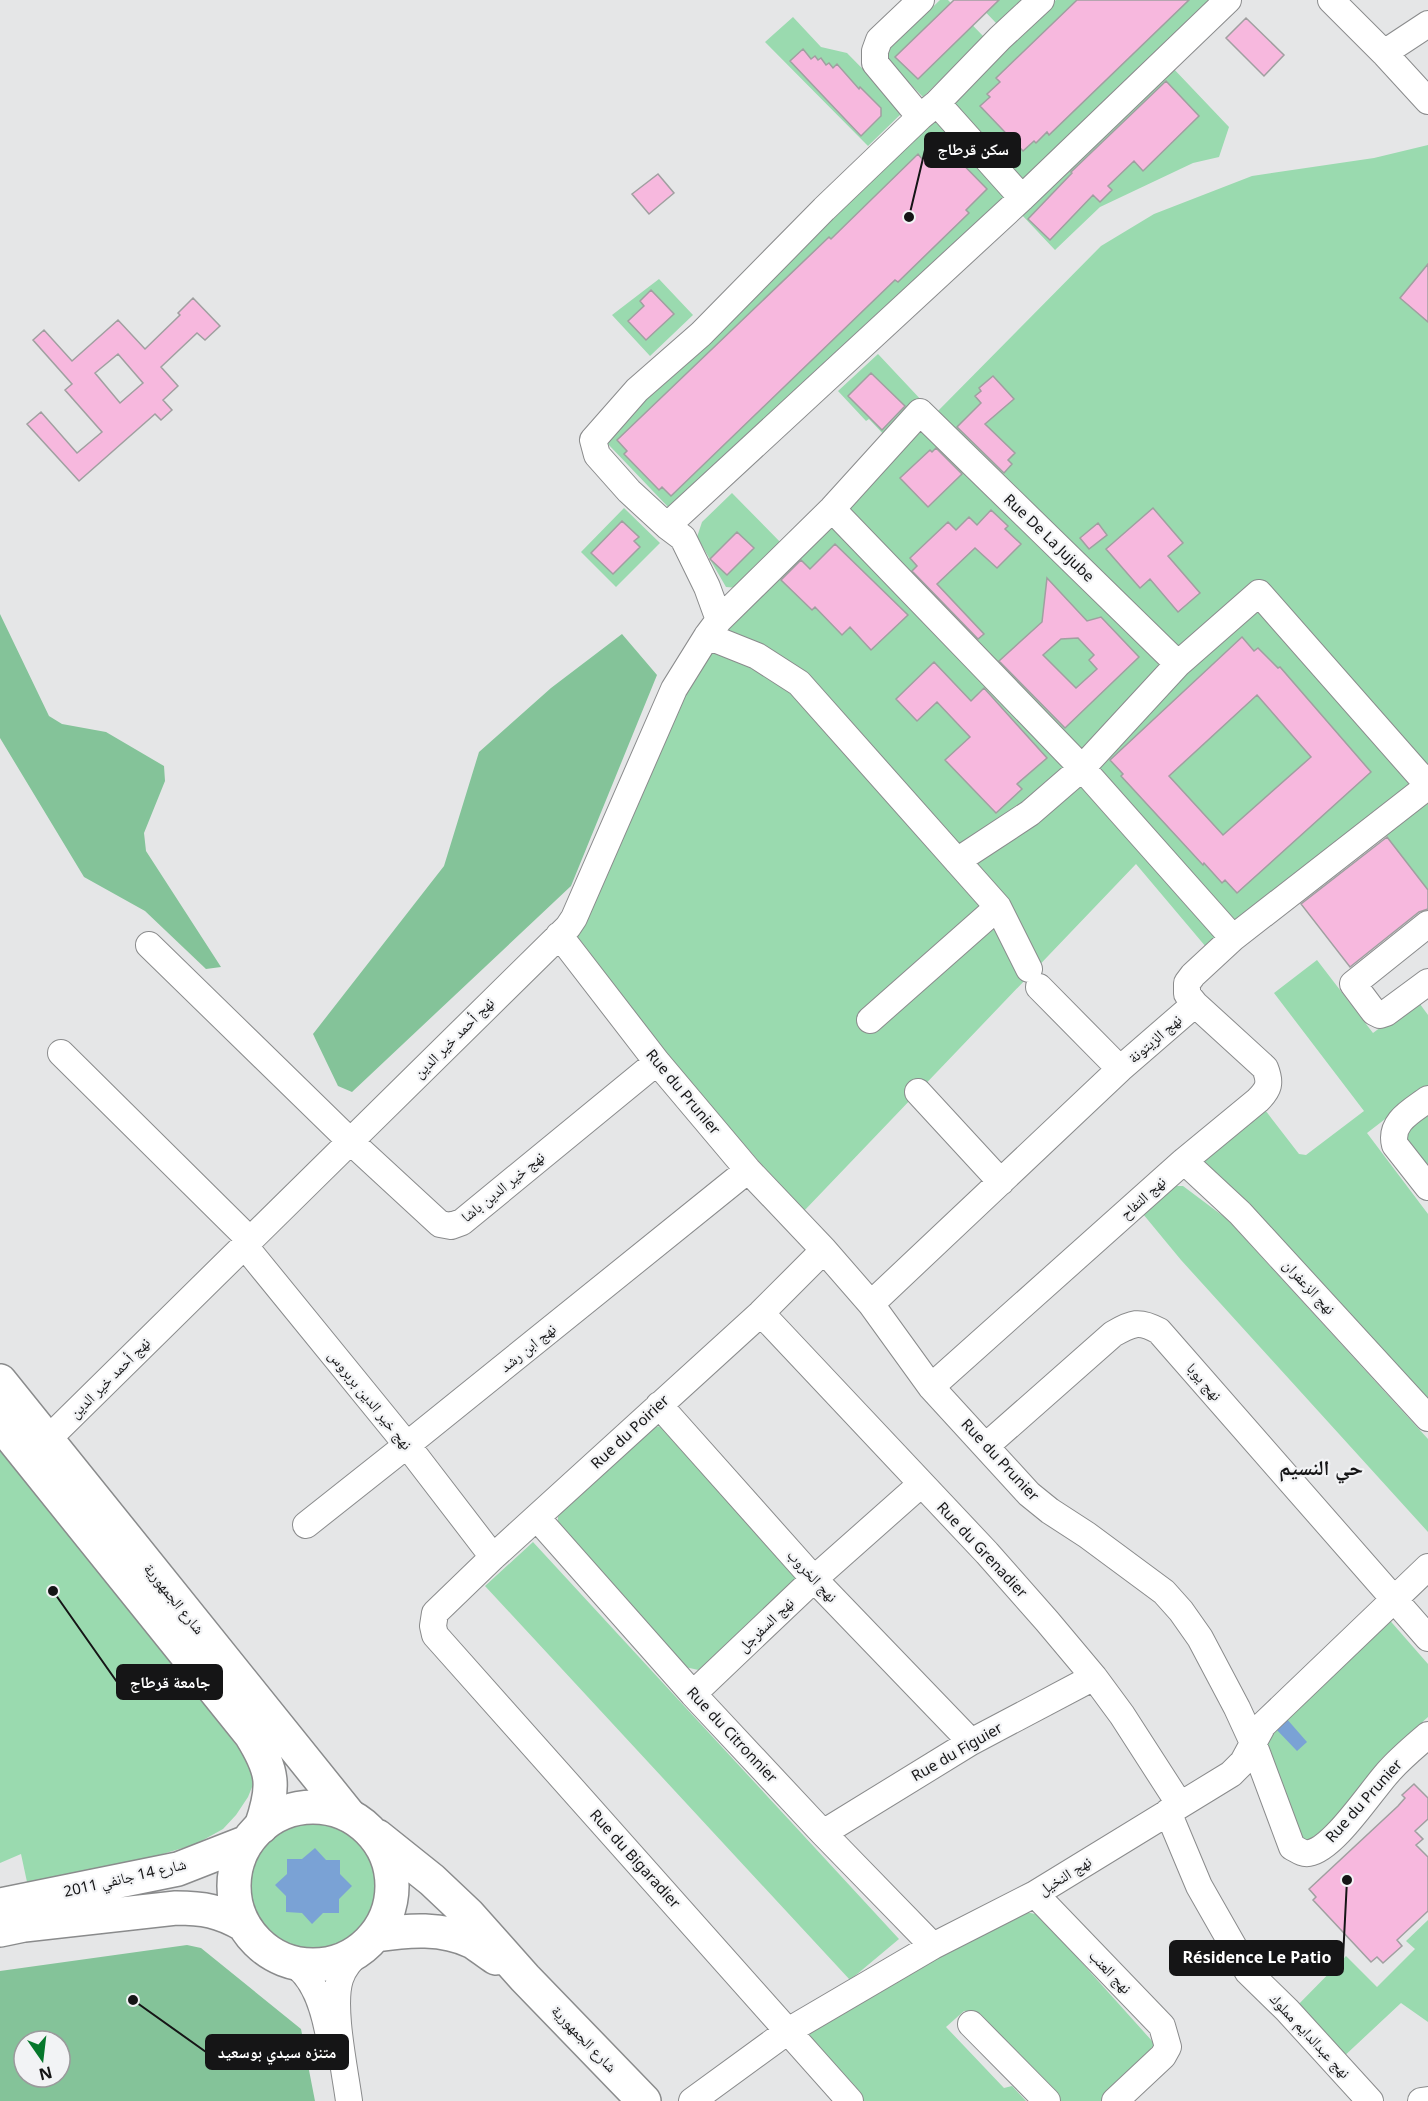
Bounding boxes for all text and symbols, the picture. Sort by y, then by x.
callout: سكن قرطاج [925,133,1020,167]
text: سكن قرطاج [937,138,1009,160]
street label: Rue De La Jujube [1000,489,1099,586]
street label: نهج أحمد خير الدين [408,992,499,1083]
street label: نهج الزيتونة [1123,1009,1186,1068]
street label: Rue du Prunier [642,1044,725,1138]
street label: نهج خير الدين باشا [456,1146,549,1227]
street label: نهج التفاح [1115,1171,1170,1224]
street label: نهج الزعفران [1278,1255,1340,1319]
street label: نهج ابن رشد [495,1318,560,1377]
street label: نهج أحمد خير الدين [64,1332,155,1423]
street label: نهج خير الدين بربروس [324,1345,417,1454]
street label: نهج يوبا [1182,1358,1227,1405]
street label: Rue du Poirier [586,1390,673,1473]
street label: Rue du Prunier [957,1414,1044,1505]
district label: حي النسيم [1279,1453,1363,1484]
street label: Rue du Grenadier [933,1497,1032,1602]
street label: نهج الخروب [782,1545,842,1607]
street label: شارع الجمهورية [139,1559,210,1639]
street label: نهج السفرجل [733,1593,798,1657]
callout: جامعة قرطاج [117,1665,222,1699]
text: جامعة قرطاج [130,1671,210,1693]
street label: Rue du Citronnier [683,1682,782,1787]
street label: Rue du Figuier [907,1717,1006,1785]
street label: Rue du Prunier [1320,1754,1406,1846]
street label: Rue du Bigaradier [586,1805,686,1912]
street label: نهج النخيل [1034,1851,1095,1900]
street label: شارع 14 جانفي 2011 [61,1853,189,1904]
callout: Résidence Le Patio [1170,1941,1343,1975]
street label: نهج العنب [1084,1945,1136,1998]
text: Résidence Le Patio [1183,1946,1331,1968]
street label: نهج عبدالدايم مملوك [1265,1989,1355,2083]
street label: شارع الجمهورية [547,2000,622,2077]
north arrow [12,2029,72,2089]
callout: متنزه سيدي بوسعيد [206,2035,348,2069]
text: متنزه سيدي بوسعيد [218,2041,336,2065]
text: N [37,2061,55,2086]

